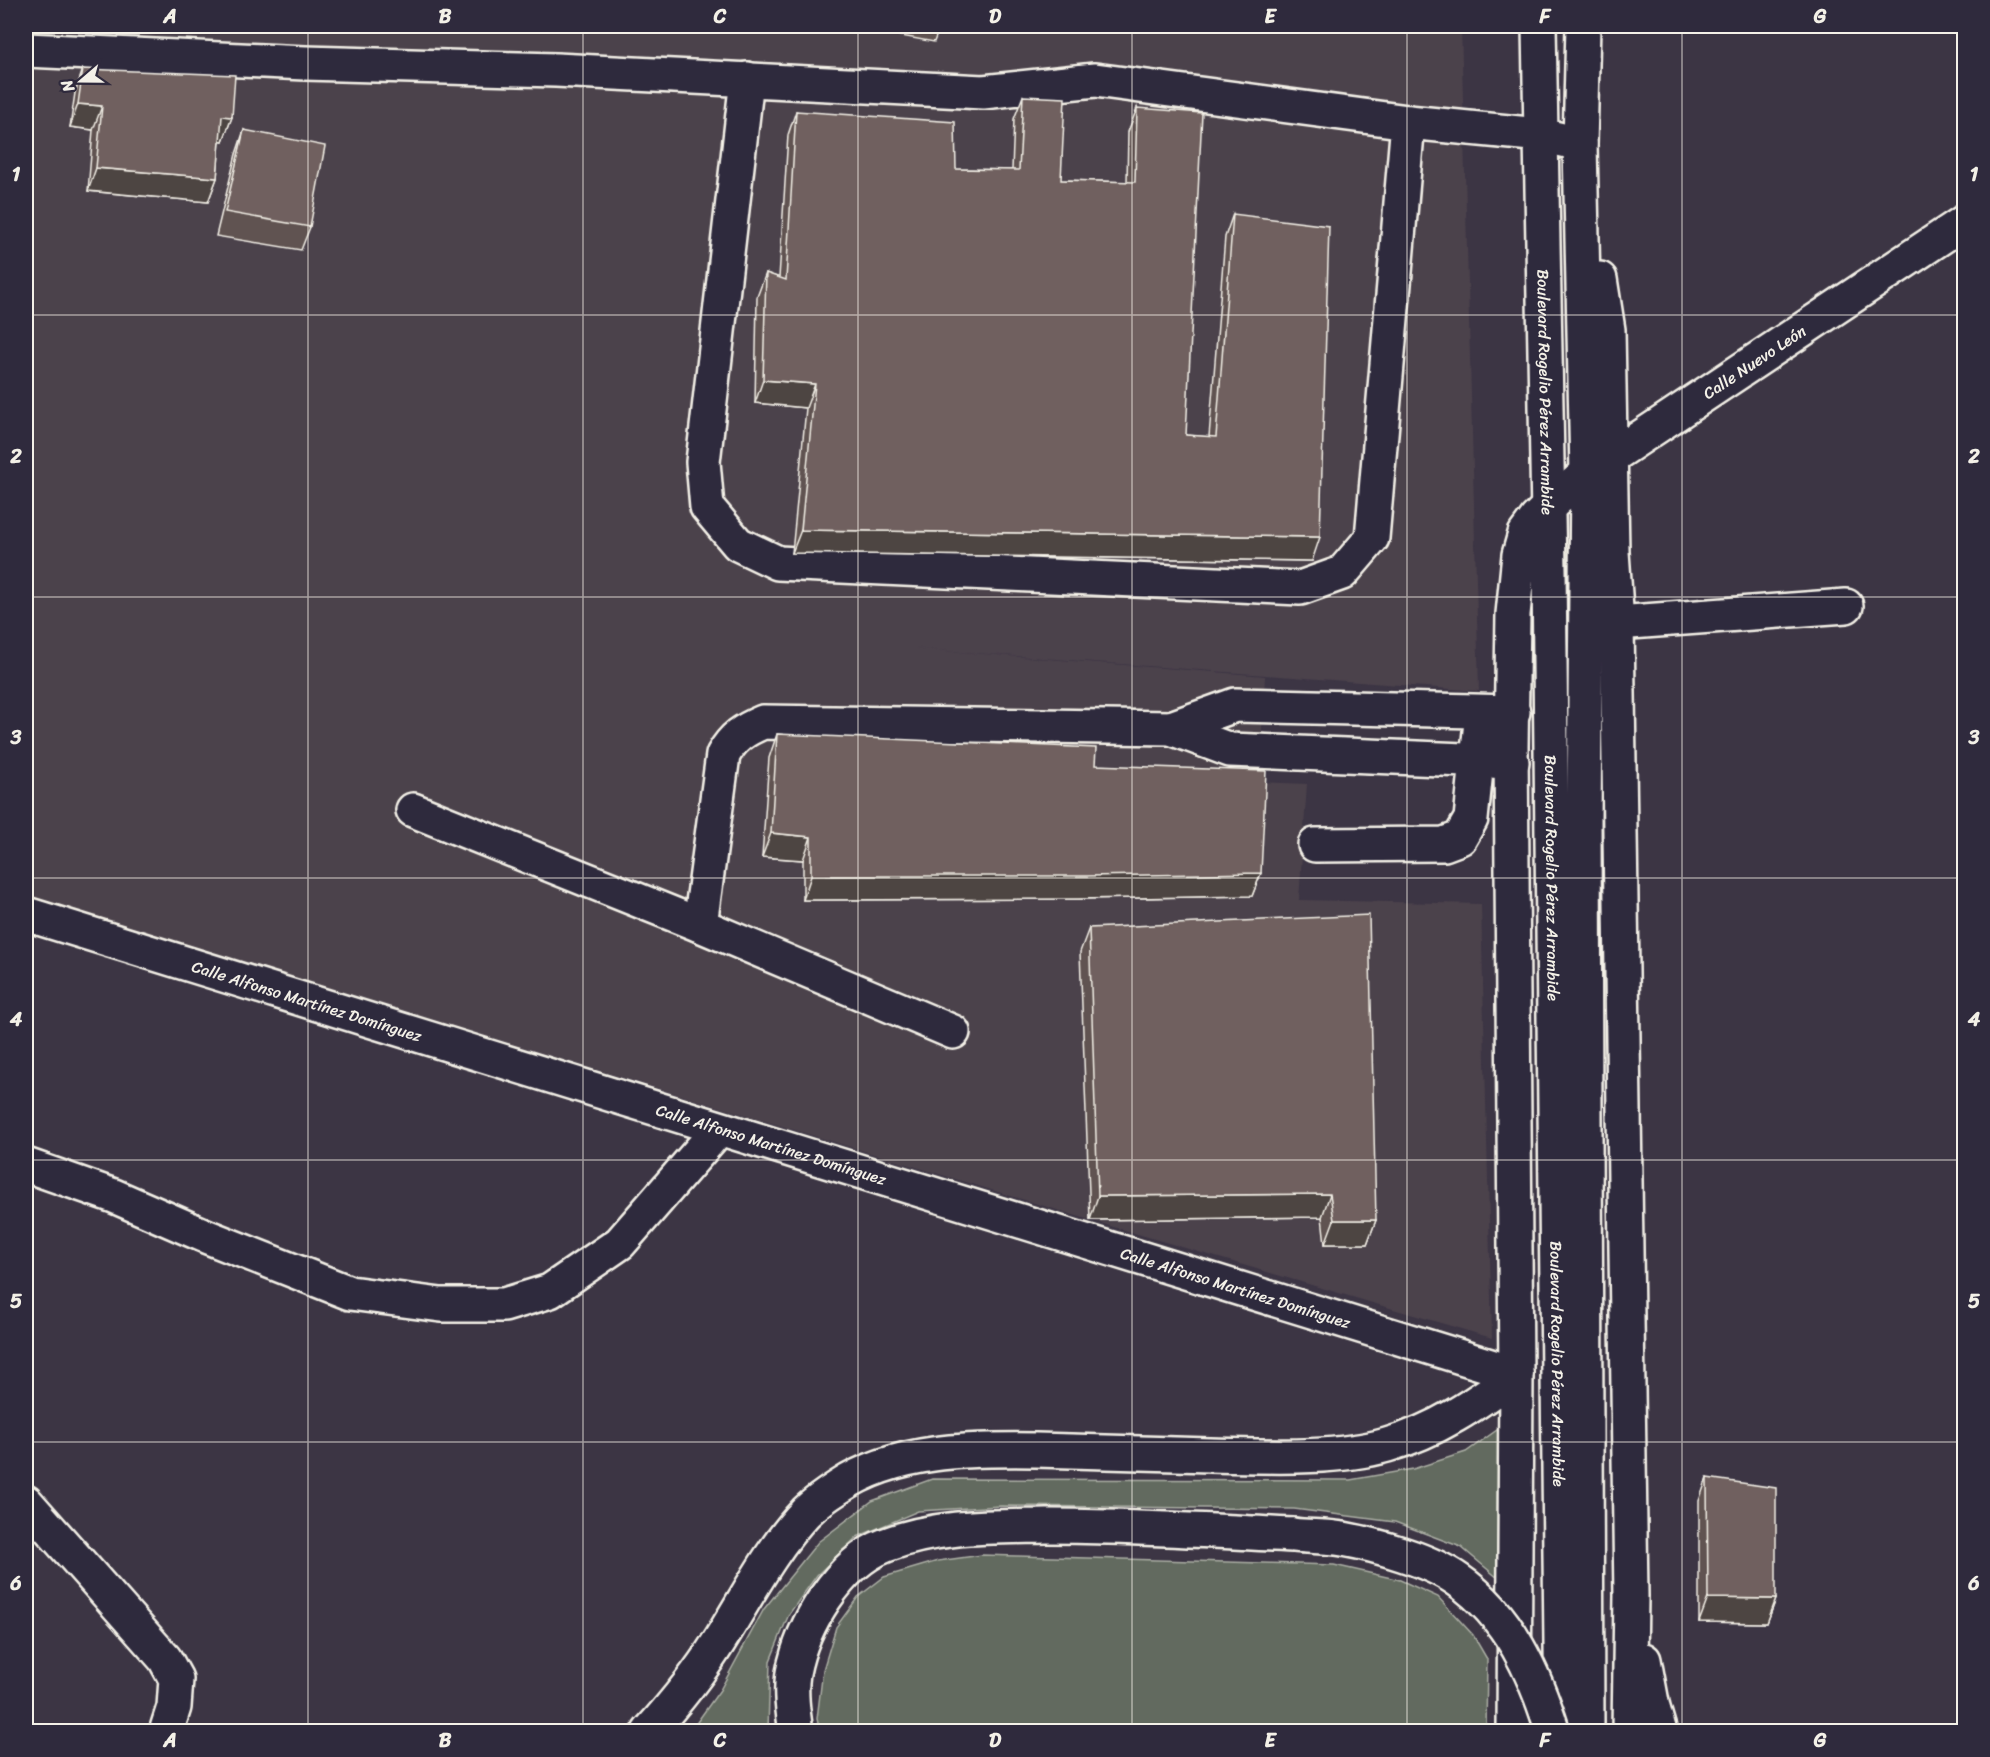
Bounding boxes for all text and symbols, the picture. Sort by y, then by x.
text: A [162,0,177,34]
text: B [439,0,452,34]
text: C [713,0,727,34]
text: D [989,0,1002,34]
text: E [1264,0,1277,34]
text: F [1539,0,1552,34]
text: G [1813,0,1827,34]
north arrow [51,51,111,111]
text: N [52,75,83,97]
text: 1 [12,157,21,192]
text: 1 [1970,157,1979,192]
street label: Boulevard Rogelio Pérez Arrambide [1529,269,1562,515]
street label: Calle Nuevo León [1697,316,1812,407]
text: 2 [9,439,22,474]
text: 2 [1967,439,1980,474]
text: 3 [10,720,22,755]
text: 3 [1968,720,1980,755]
street label: Boulevard Rogelio Pérez Arrambide [1537,755,1568,1001]
street label: Calle Alfonso Martínez Domínguez [188,952,426,1050]
text: 4 [9,1002,23,1037]
text: 4 [1967,1002,1981,1037]
street label: Calle Alfonso Martínez Domínguez [653,1095,890,1193]
street label: Calle Alfonso Martínez Domínguez [1117,1238,1355,1337]
street label: Boulevard Rogelio Pérez Arrambide [1542,1241,1574,1487]
text: 5 [10,1284,22,1319]
text: 5 [1968,1284,1980,1319]
text: 6 [9,1566,22,1601]
text: 6 [1967,1566,1980,1601]
text: A [162,1723,177,1757]
text: B [439,1723,452,1757]
text: C [713,1723,727,1757]
text: D [989,1723,1002,1757]
text: E [1264,1723,1277,1757]
text: F [1539,1723,1552,1757]
text: G [1813,1723,1827,1757]

